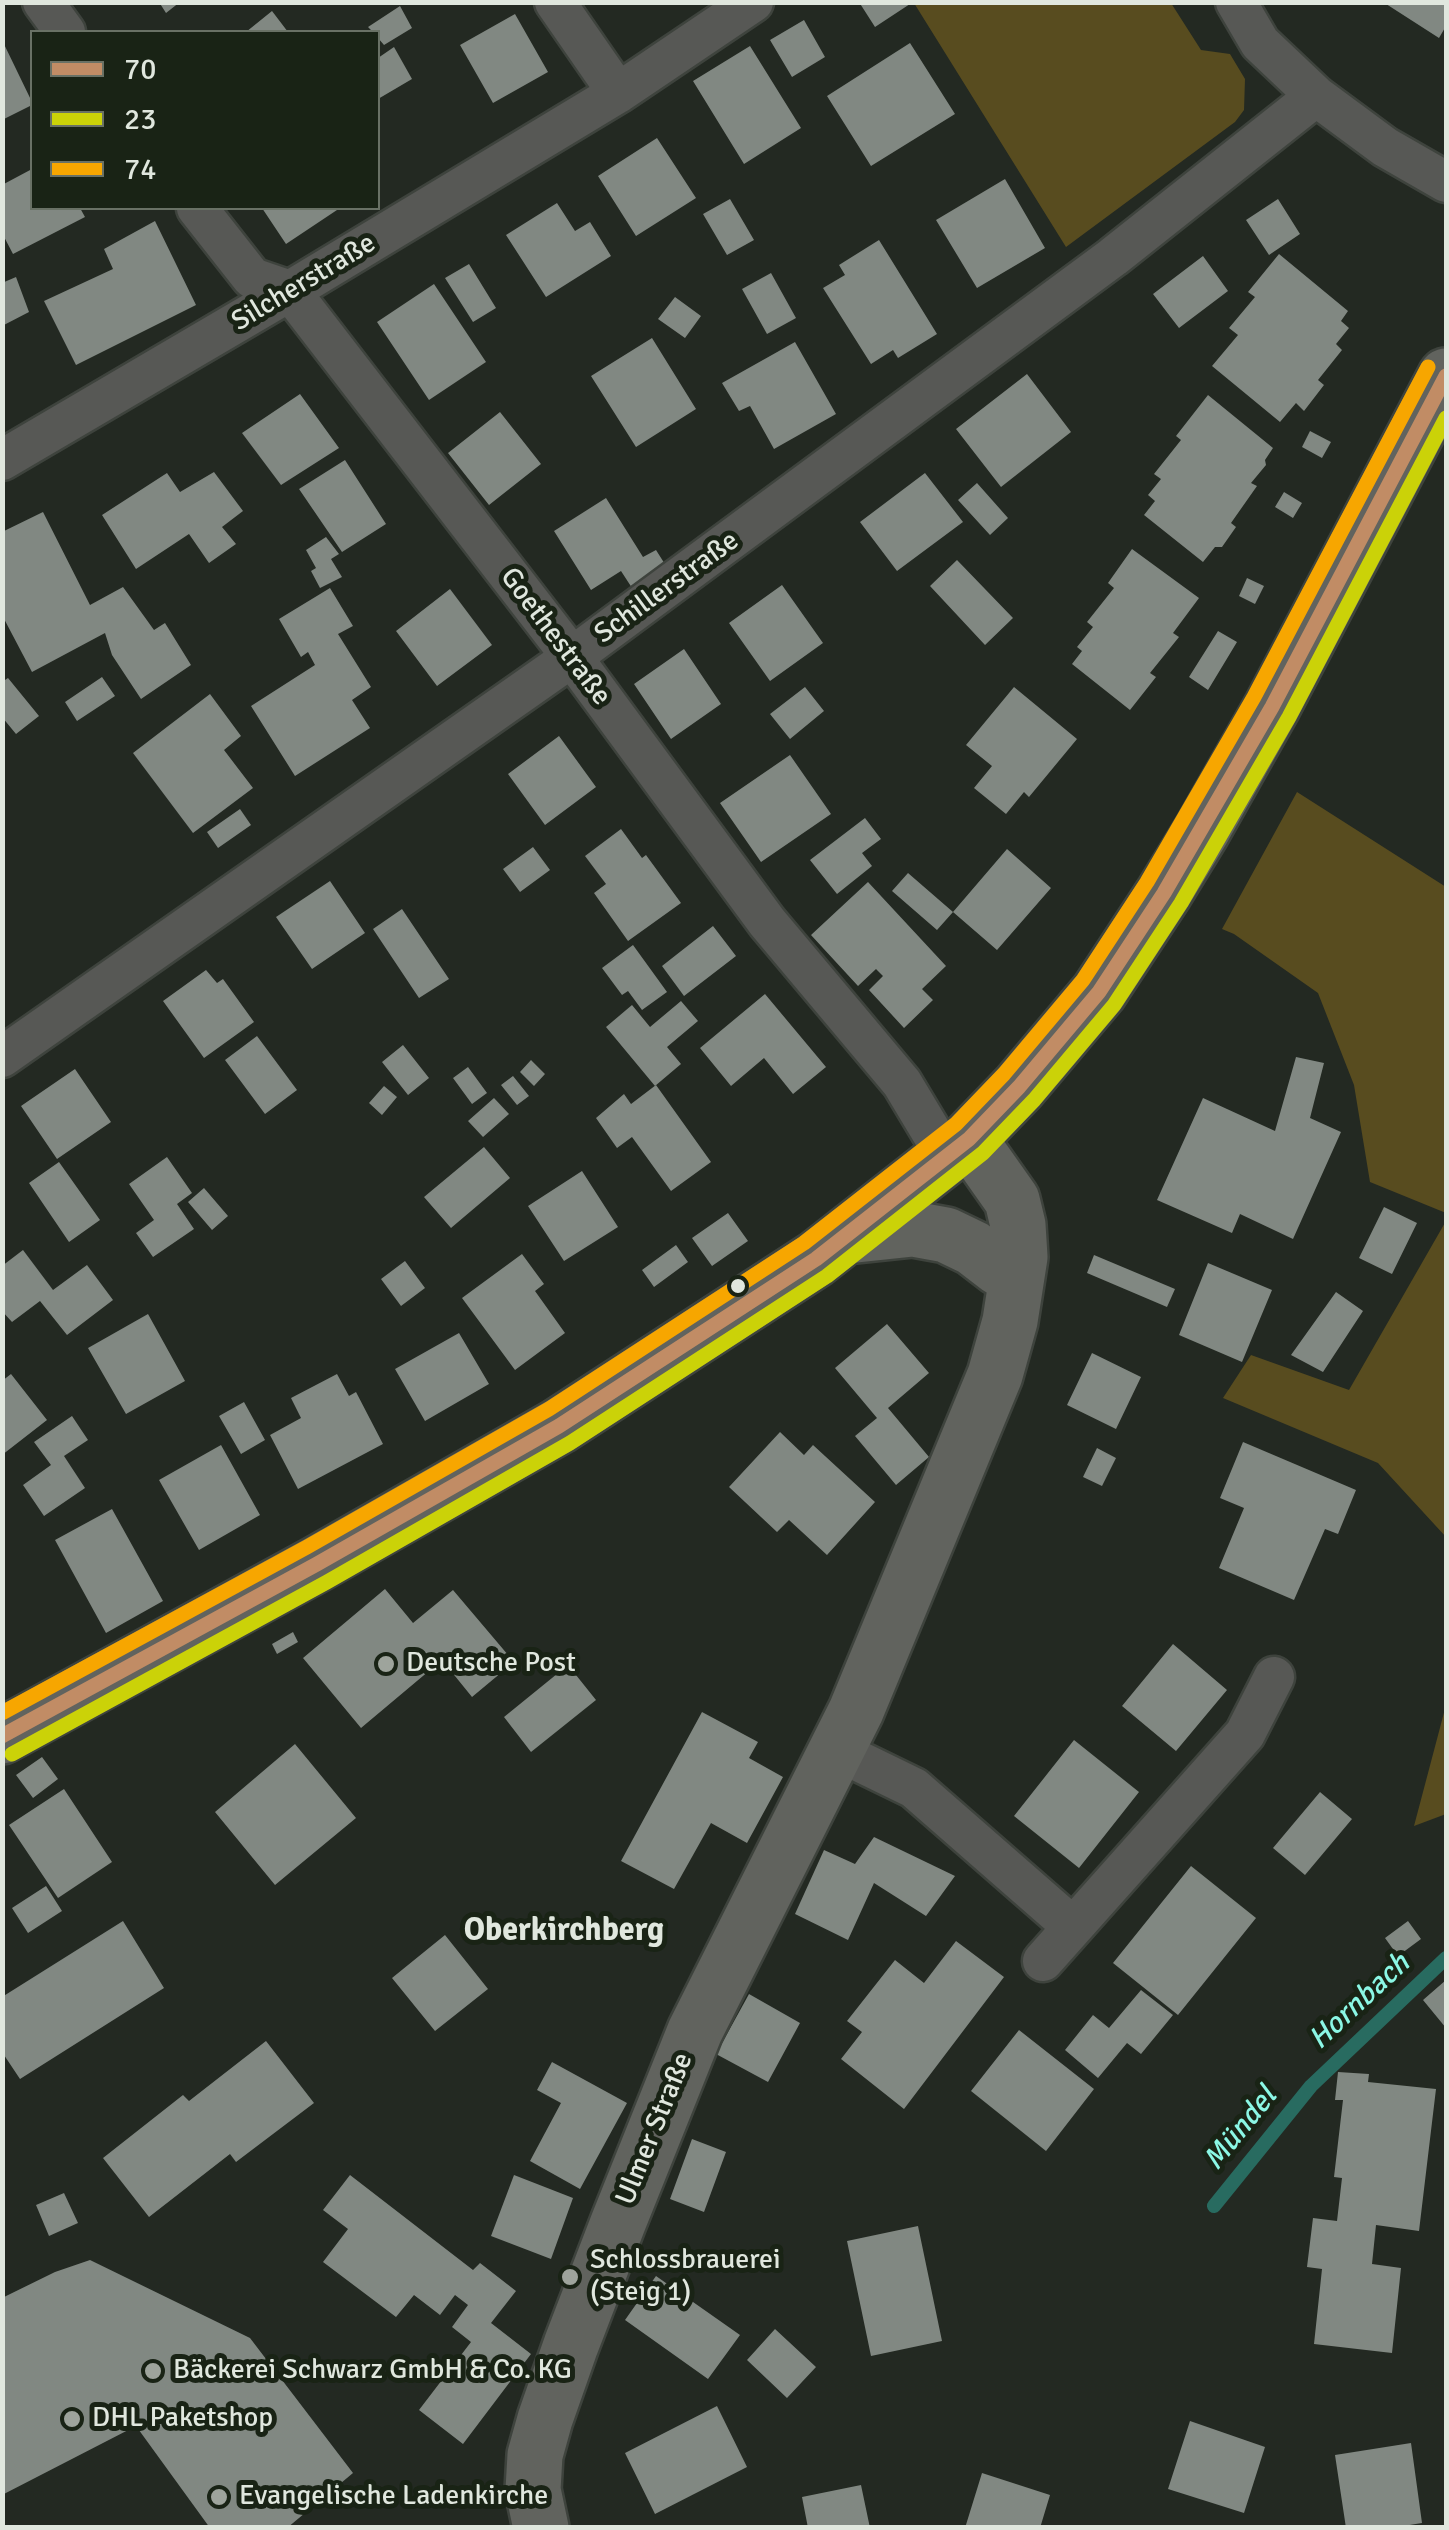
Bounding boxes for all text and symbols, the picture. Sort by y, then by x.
legend [30,30,380,210]
text: 70 [124,51,156,88]
text: 23 [124,101,156,138]
text: 74 [124,151,156,188]
street label: Silcherstraße [226,227,382,339]
street label: Schillerstraße [588,525,746,651]
street label: Goethestraße [492,562,618,712]
unlabelled marker [728,1276,748,1296]
place label: Deutsche Post [406,1647,576,1681]
marker: Deutsche Post [375,1653,397,1675]
district label: Oberkirchberg [464,1913,664,1951]
water label: Hornbach [1302,1946,1418,2058]
street label: Ulmer Straße [609,2048,701,2210]
water label: Mündel [1197,2080,1285,2178]
place label: Schlossbrauerei (Steig 1) [590,2244,781,2310]
marker: Schlossbrauerei (Steig 1) [559,2266,581,2288]
place label: Bäckerei Schwarz GmbH & Co. KG [173,2354,572,2388]
marker: Bäckerei Schwarz GmbH & Co. KG [142,2360,164,2382]
place label: DHL Paketshop [92,2402,273,2436]
marker: DHL Paketshop [61,2408,83,2430]
place label: Evangelische Ladenkirche [239,2480,548,2514]
marker: Evangelische Ladenkirche [208,2486,230,2508]

